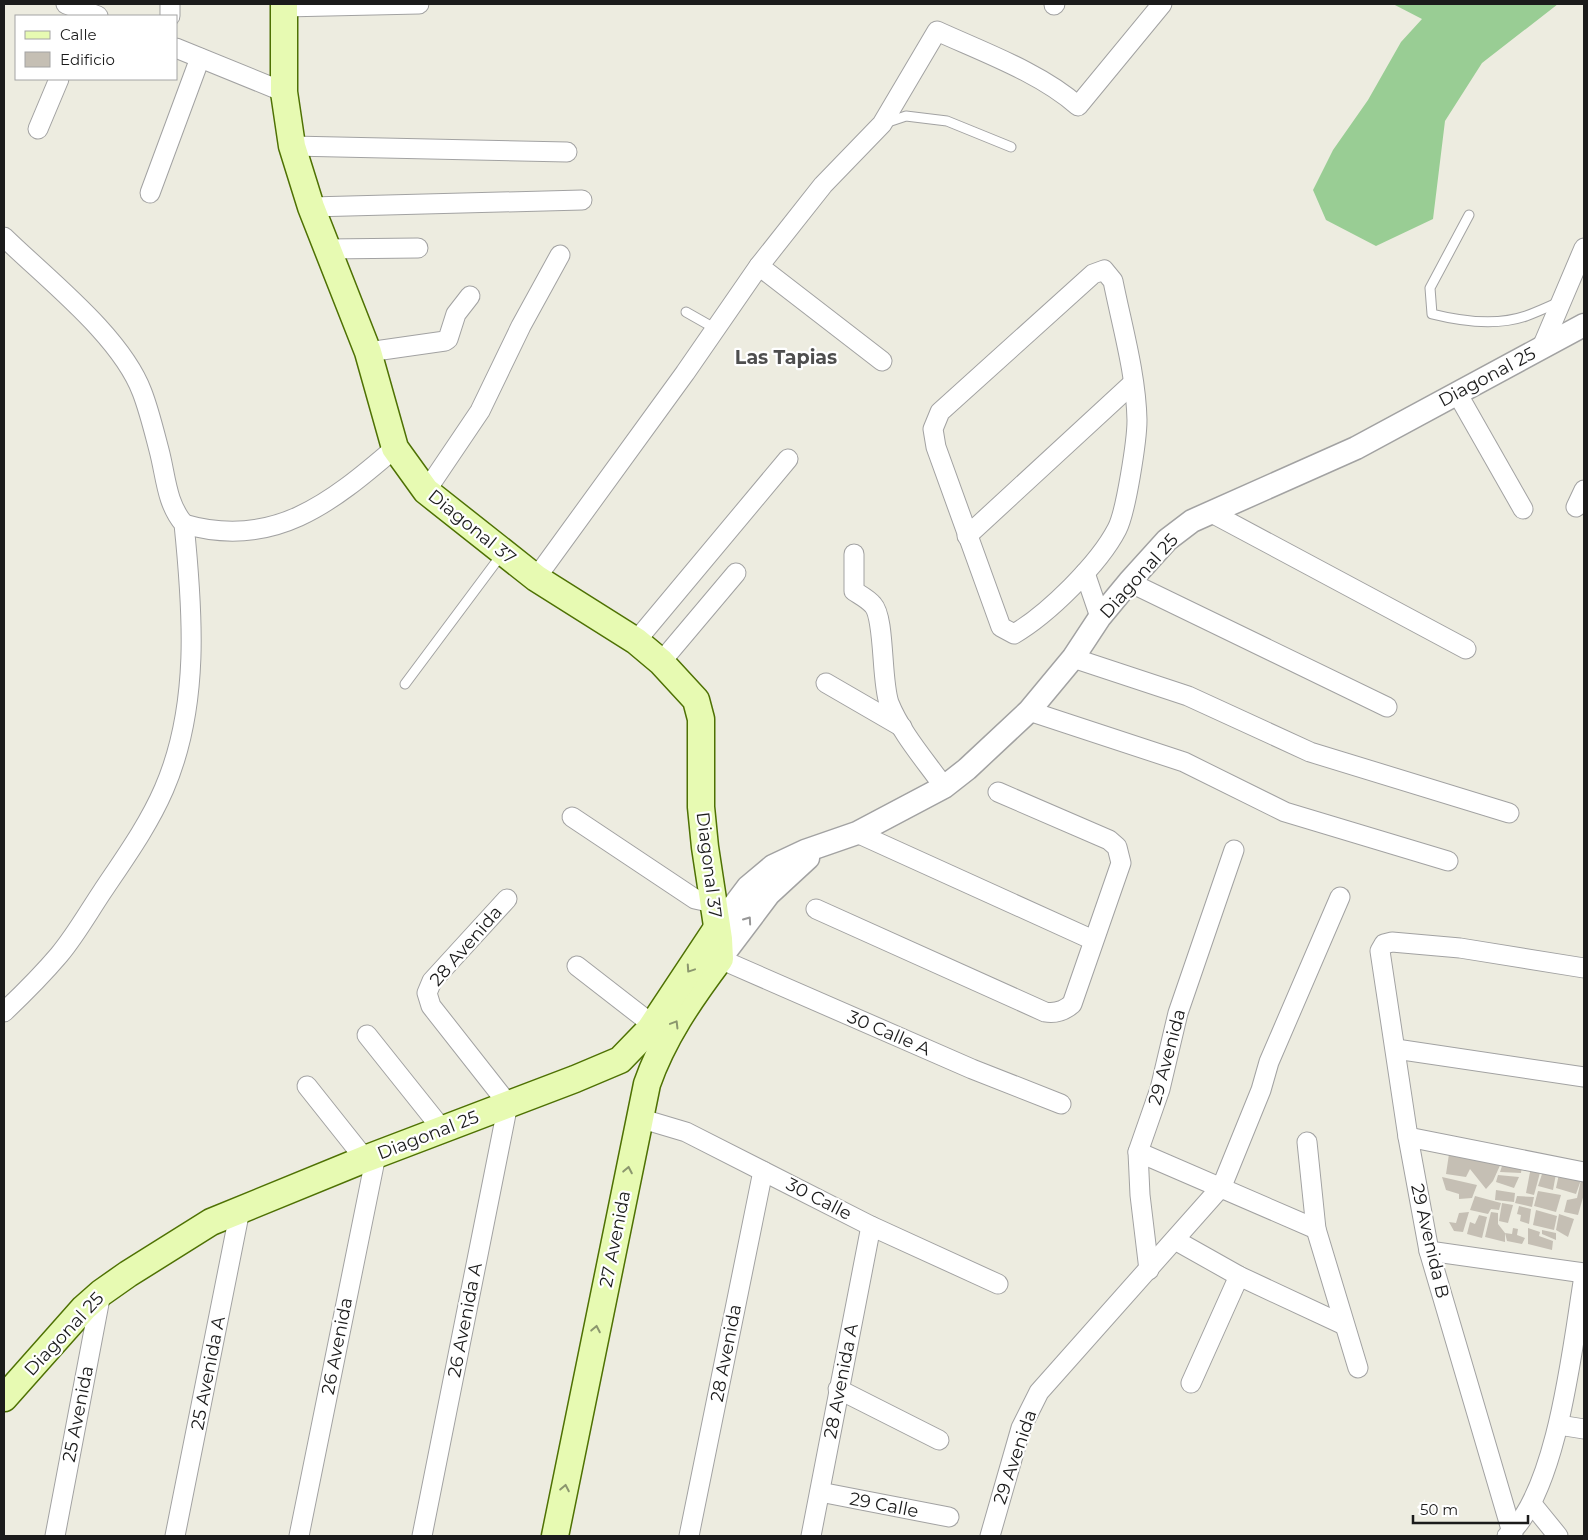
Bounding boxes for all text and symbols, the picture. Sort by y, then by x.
legend [15,15,178,80]
text: Calle [60,25,97,44]
text: Edificio [60,50,115,69]
street label: Diagonal 25 [1435,342,1539,412]
district label: Las Tapias [735,346,837,369]
street label: Diagonal 37 [424,485,520,569]
street label: Diagonal 25 [1095,529,1183,623]
street label: Diagonal 37 [692,811,726,919]
street label: 28 Avenida [425,901,507,991]
one-way arrow [742,916,751,926]
one-way arrow [687,963,696,973]
street label: 30 Calle A [844,1006,934,1060]
street label: 29 Avenida [1144,1007,1190,1107]
one-way arrow [668,1021,678,1030]
street label: Diagonal 25 [374,1106,482,1164]
one-way arrow [623,1165,633,1174]
street label: 30 Calle [783,1173,856,1225]
street label: 29 Avenida B [1406,1182,1454,1300]
street label: 27 Avenida [595,1189,635,1289]
street label: 26 Avenida A [443,1261,487,1379]
street label: Diagonal 25 [20,1287,108,1381]
street label: 26 Avenida [317,1296,357,1396]
street label: 28 Avenida [706,1302,746,1404]
street label: 25 Avenida A [186,1314,230,1432]
street label: 28 Avenida A [819,1322,863,1440]
one-way arrow [591,1325,601,1334]
street label: 25 Avenida [58,1364,98,1464]
street label: 29 Avenida [989,1407,1041,1507]
one-way arrow [559,1484,569,1493]
street label: 29 Calle [848,1488,920,1522]
scale bar [1413,1492,1528,1524]
text: 50 m [1420,1500,1458,1519]

